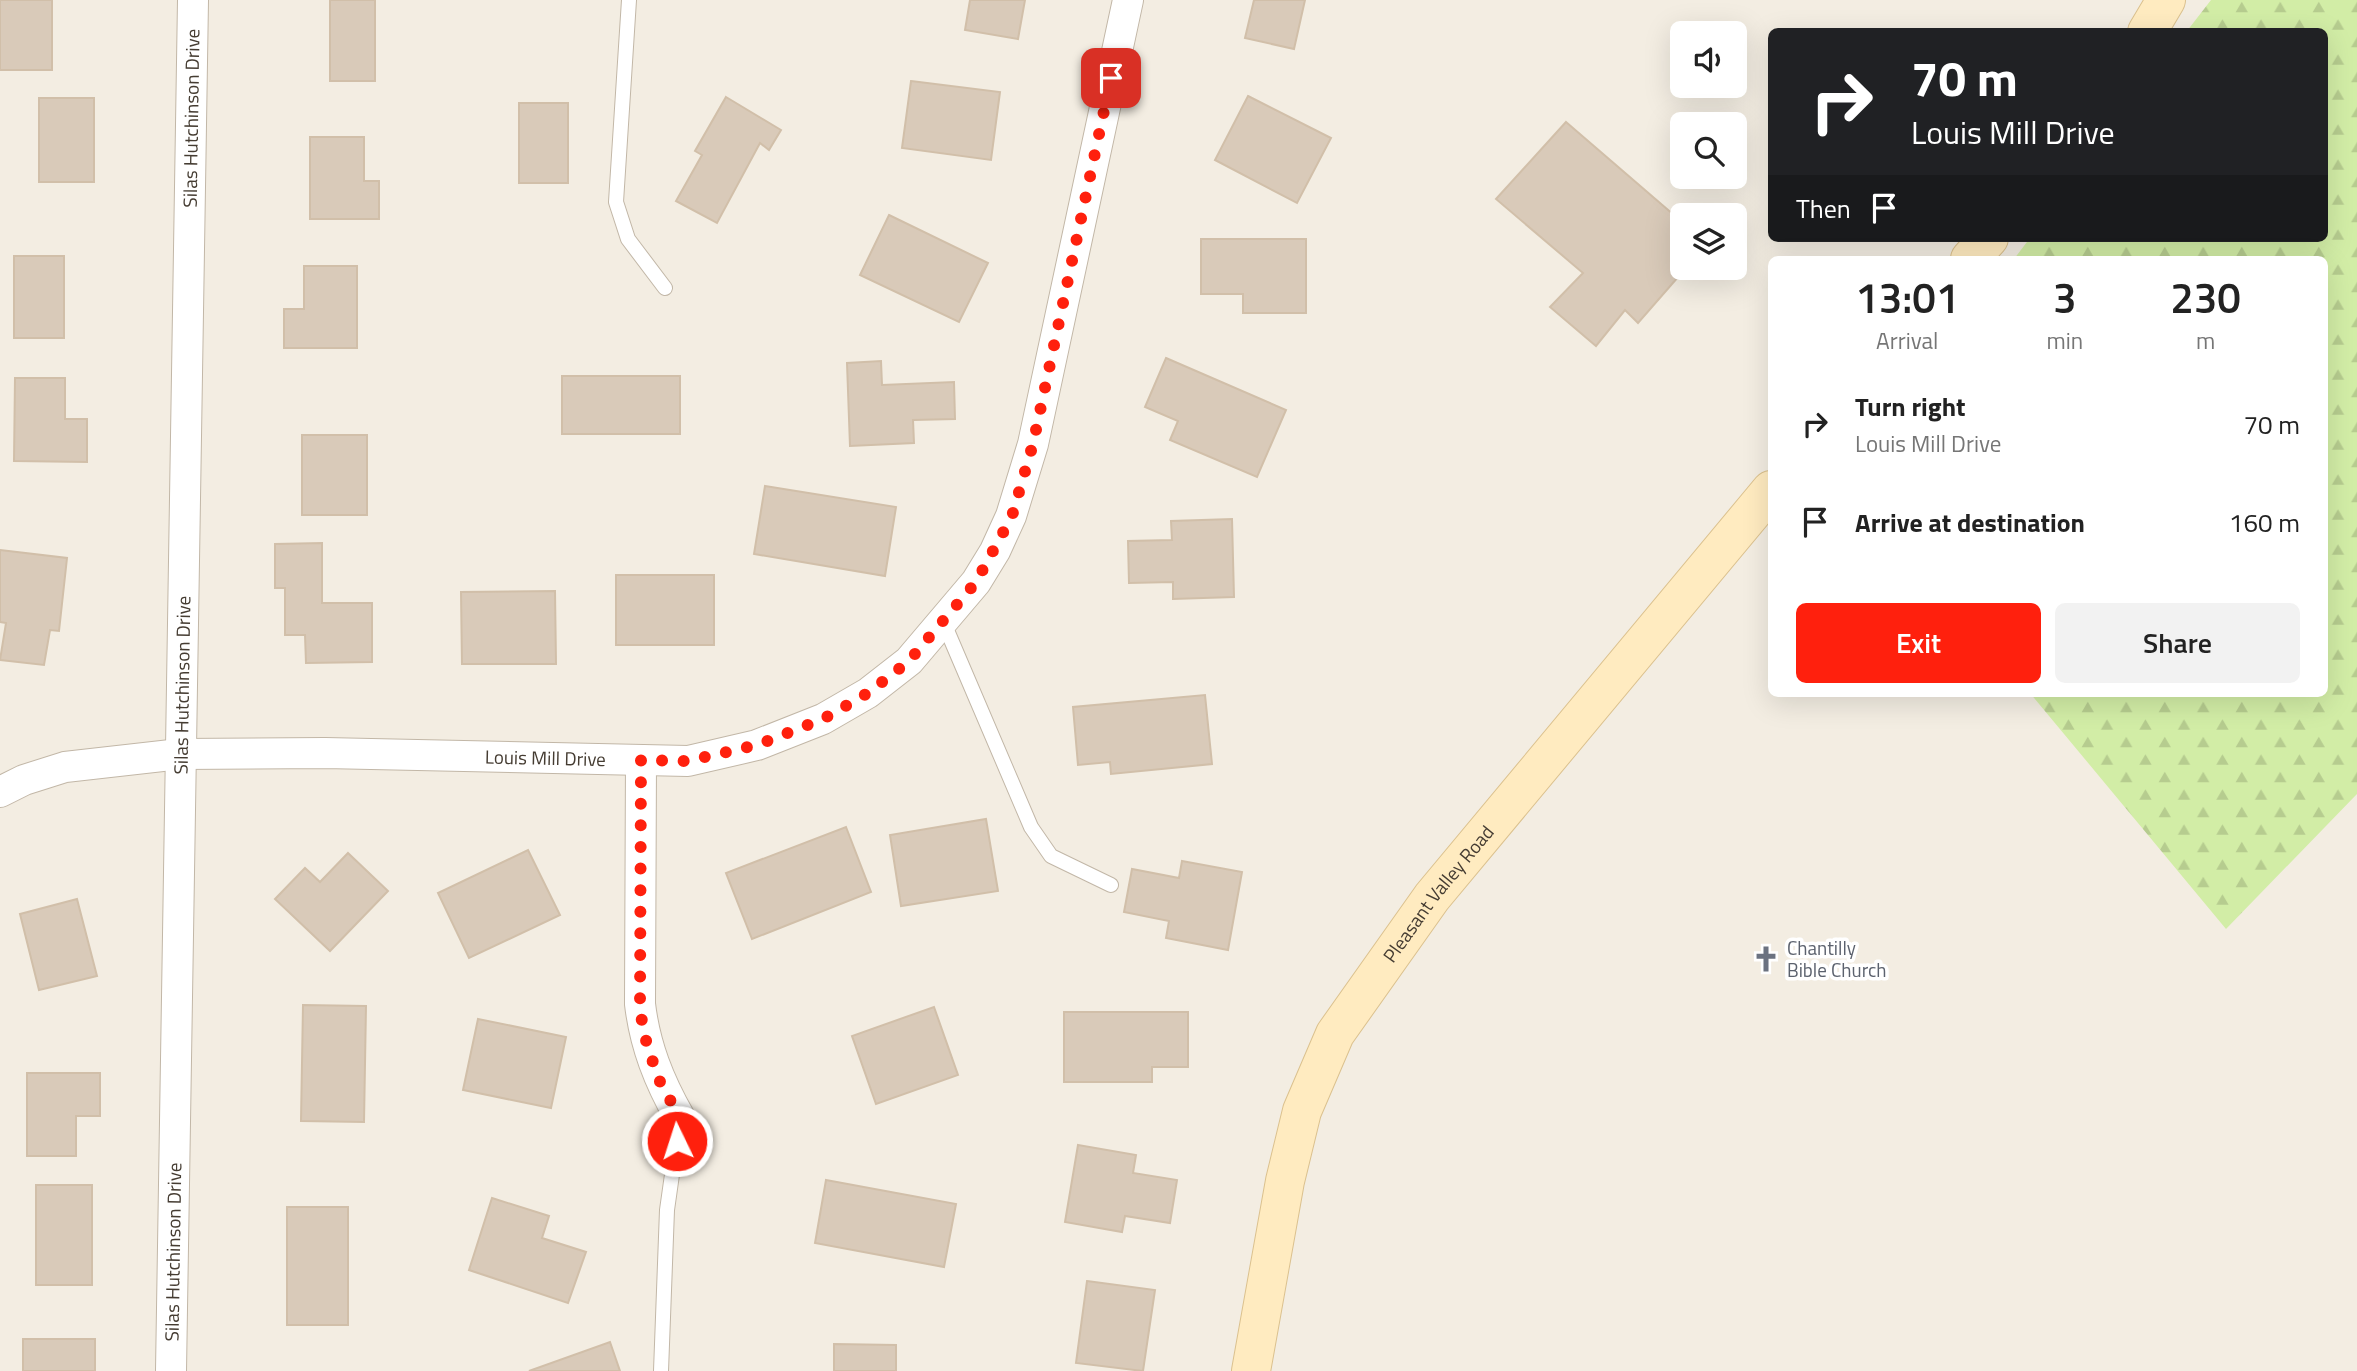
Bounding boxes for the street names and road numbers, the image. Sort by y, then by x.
street label: Silas Hutchinson Drive [175,29,207,208]
street label: Silas Hutchinson Drive [166,595,197,775]
street label: Louis Mill Drive [485,742,606,773]
street label: Pleasant Valley Road [1375,818,1500,968]
street label: Silas Hutchinson Drive [156,1162,188,1342]

